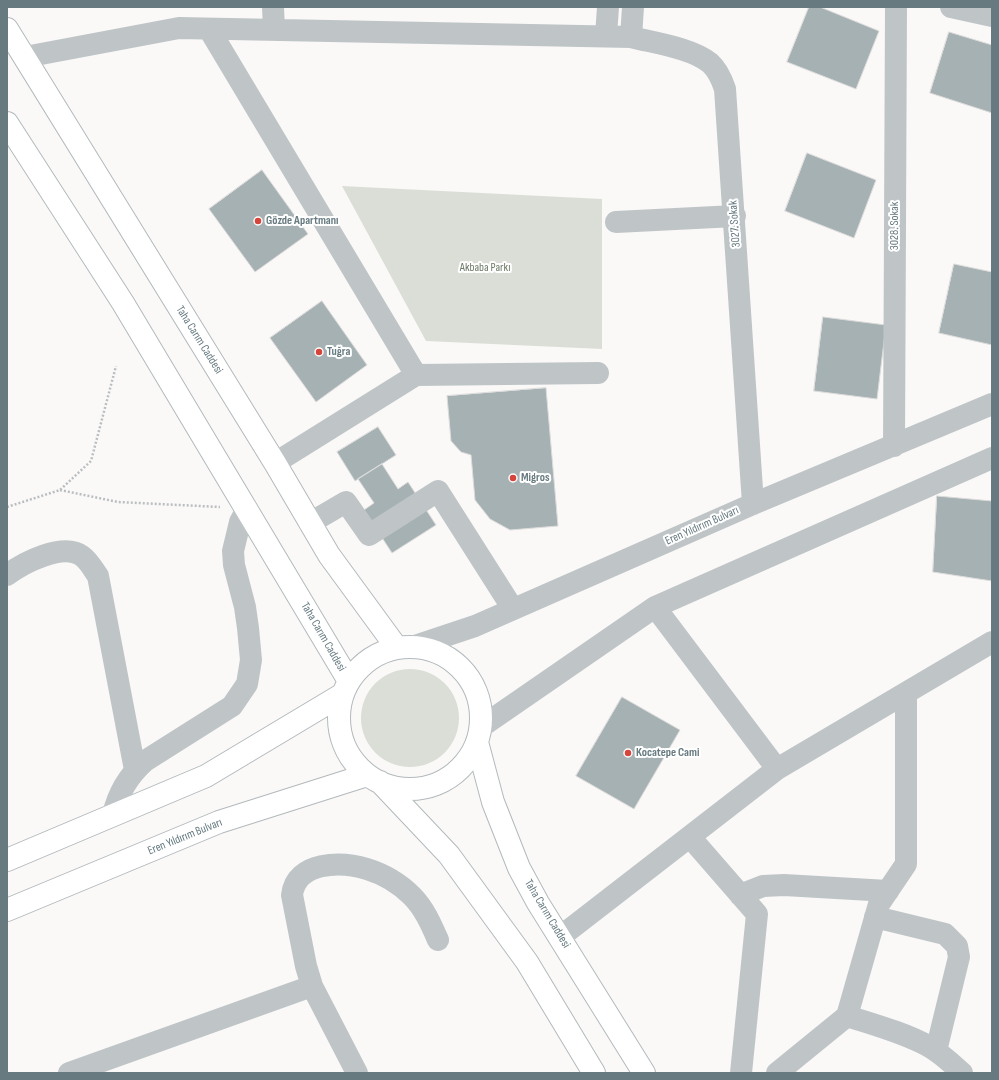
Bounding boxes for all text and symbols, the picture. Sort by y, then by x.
street label: 3027. Sokak [726,200,744,248]
street label: 3028. Sokak [888,202,902,250]
place label: Gözde Apartmanı [266,214,339,228]
marker: Gözde Apartmanı [253,216,263,226]
park label: Akbaba Parkı [460,261,510,275]
street label: Taha Carım Caddesi [172,303,226,377]
place label: Tuğra [327,345,350,359]
marker: Tuğra [314,347,324,357]
place label: Migros [521,471,549,485]
marker: Migros [508,473,518,483]
street label: Eren Yıldırım Bulvarı [663,503,741,549]
street label: Taha Carım Caddesi [297,600,349,674]
place label: Kocatepe Cami [636,746,699,760]
marker: Kocatepe Cami [623,748,633,758]
street label: Eren Yıldırım Bulvarı [146,816,224,858]
street label: Taha Carım Caddesi [521,877,573,951]

